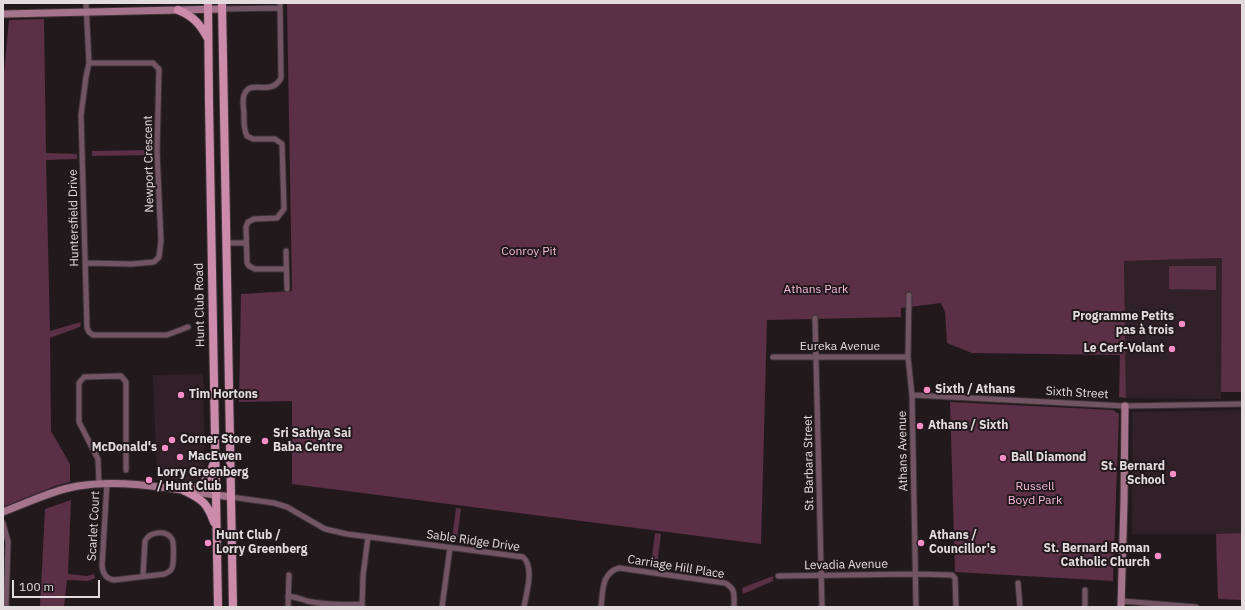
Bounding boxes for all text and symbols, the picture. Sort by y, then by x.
street label: Newport Crescent [141,115,157,213]
street label: Huntersfield Drive [66,169,82,267]
park label: Conroy Pit [501,245,557,259]
street label: Hunt Club Road [192,263,208,347]
park label: Athans Park [784,283,848,297]
place label: Programme Petits pas à trois [1072,310,1174,338]
marker: Programme Petits pas à trois [1177,319,1187,329]
street label: Eureka Avenue [800,340,880,354]
place label: Le Cerf-Volant [1083,342,1164,356]
marker: Le Cerf-Volant [1167,344,1177,354]
place label: Sixth / Athans [935,383,1015,397]
street label: Sixth Street [1045,384,1109,402]
marker: Sixth / Athans [922,385,932,395]
place label: Tim Hortons [189,388,258,402]
marker: Tim Hortons [176,390,186,400]
street label: Athans Avenue [895,411,911,491]
street label: St. Barbara Street [801,415,817,511]
place label: Athans / Sixth [928,419,1008,433]
marker: Athans / Sixth [915,421,925,431]
place label: Sri Sathya Sai Baba Centre [273,427,351,455]
place label: Corner Store [180,433,251,447]
marker: Corner Store [167,435,177,445]
marker: Sri Sathya Sai Baba Centre [260,436,270,446]
place label: McDonald's [92,441,157,455]
marker: McDonald's [160,443,170,453]
place label: MacEwen [188,450,242,464]
place label: Ball Diamond [1011,451,1086,465]
marker: MacEwen [175,452,185,462]
marker: Ball Diamond [998,453,1008,463]
place label: St. Bernard School [1101,460,1165,488]
place label: Lorry Greenberg / Hunt Club [157,466,248,494]
marker: St. Bernard School [1168,469,1178,479]
marker: Lorry Greenberg / Hunt Club [144,475,154,485]
park label: Russell Boyd Park [1008,480,1062,508]
street label: Scarlet Court [85,490,103,562]
street label: Sable Ridge Drive [425,527,521,555]
place label: Hunt Club / Lorry Greenberg [216,529,307,557]
place label: Athans / Councillor's [929,529,996,557]
marker: Hunt Club / Lorry Greenberg [203,538,213,548]
marker: Athans / Councillor's [916,538,926,548]
place label: St. Bernard Roman Catholic Church [1044,542,1150,570]
marker: St. Bernard Roman Catholic Church [1153,551,1163,561]
street label: Carriage Hill Place [626,552,726,582]
street label: Levadia Avenue [804,557,888,573]
scale bar [14,572,102,598]
text: 100 m [19,579,54,594]

